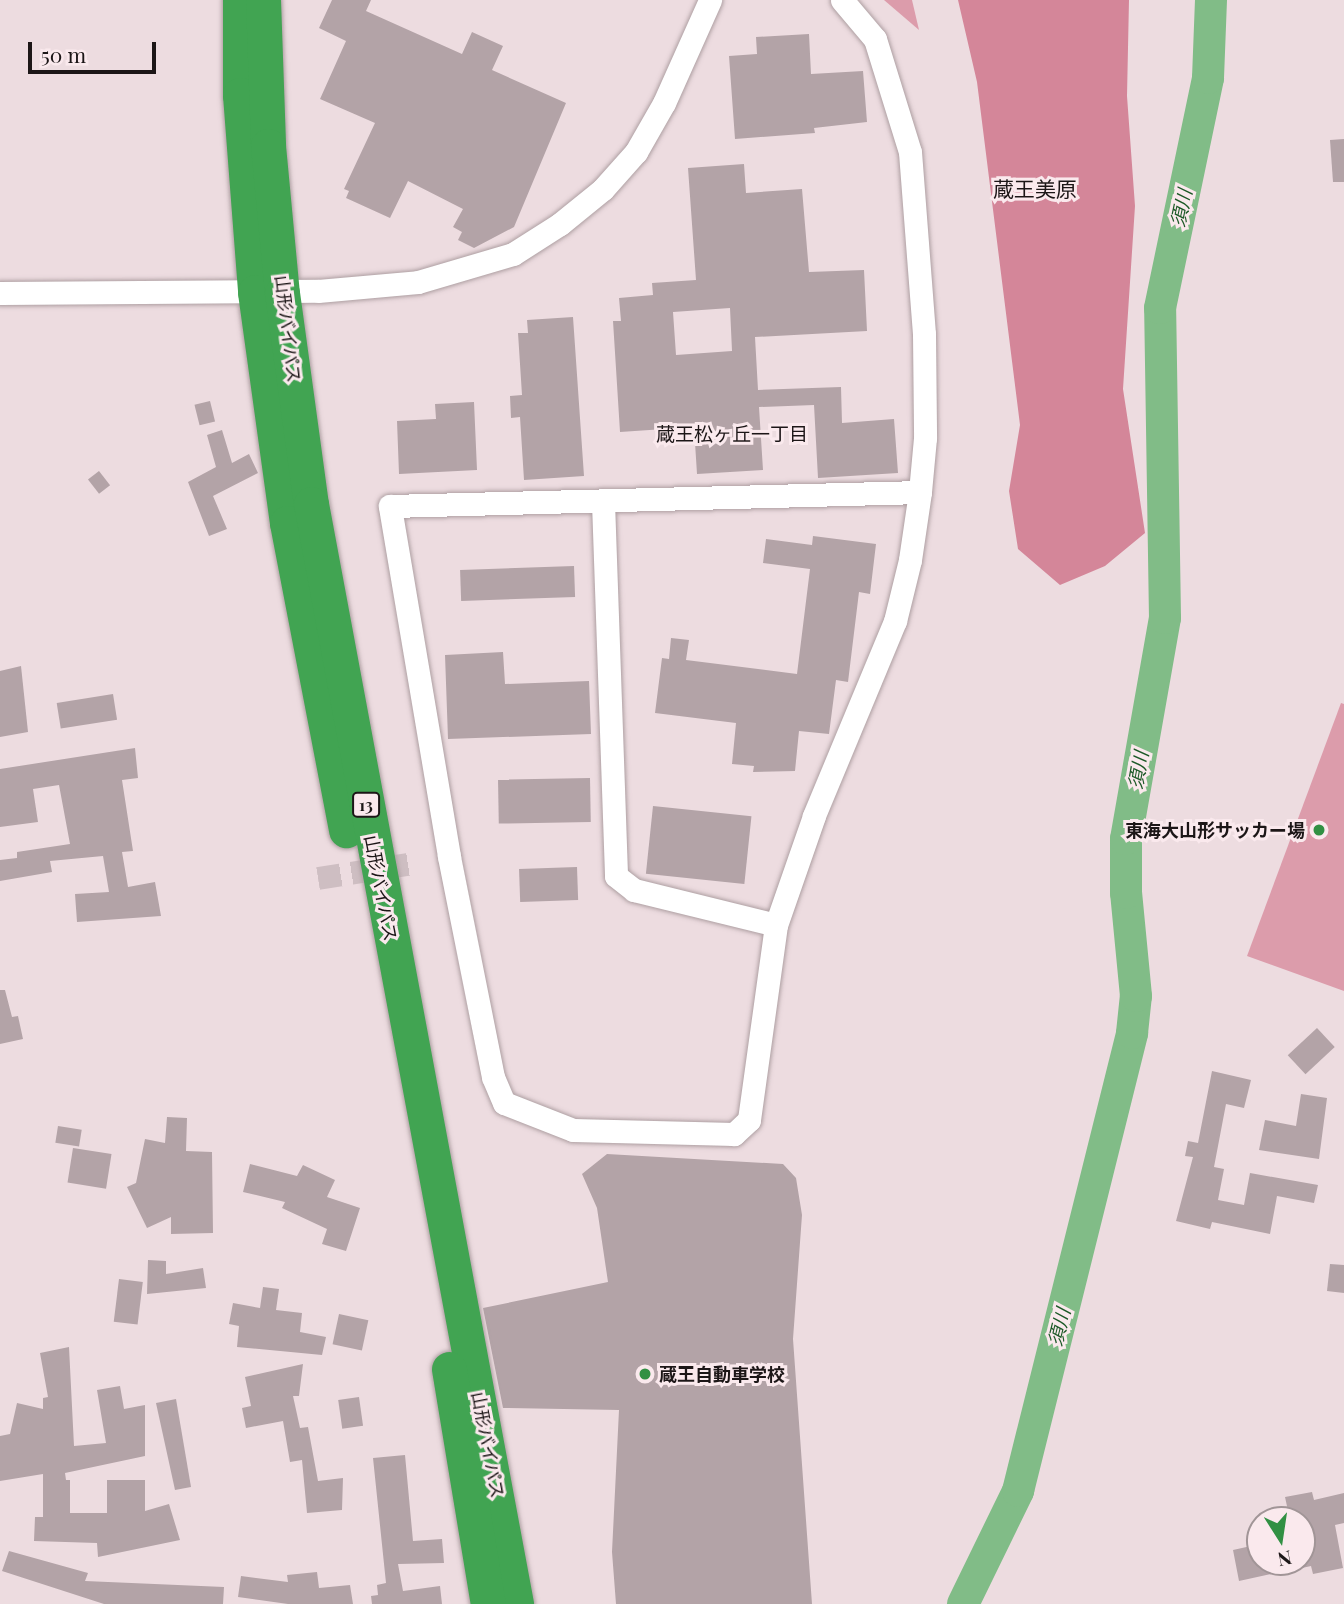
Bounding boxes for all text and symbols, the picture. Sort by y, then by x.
scale bar [32,28,159,72]
text: 50 m [41,40,86,68]
district label: 蔵王美原 [993,175,1077,201]
water label: 須川 [1166,187,1196,229]
street label: 山形バイパス [271,274,305,384]
district label: 蔵王松ヶ丘一丁目 [656,423,808,445]
water label: 須川 [1123,749,1153,791]
road number: 13 [352,792,380,818]
place label: 東海大山形サッカー場 [1125,819,1305,841]
marker: 東海大山形サッカー場 [1311,822,1327,838]
street label: 山形バイパス [360,833,402,943]
water label: 須川 [1043,1306,1075,1348]
place label: 蔵王自動車学校 [659,1363,785,1385]
marker: 蔵王自動車学校 [637,1366,653,1382]
street label: 山形バイパス [467,1390,509,1500]
north arrow [1246,1506,1316,1576]
text: N [1276,1545,1294,1574]

